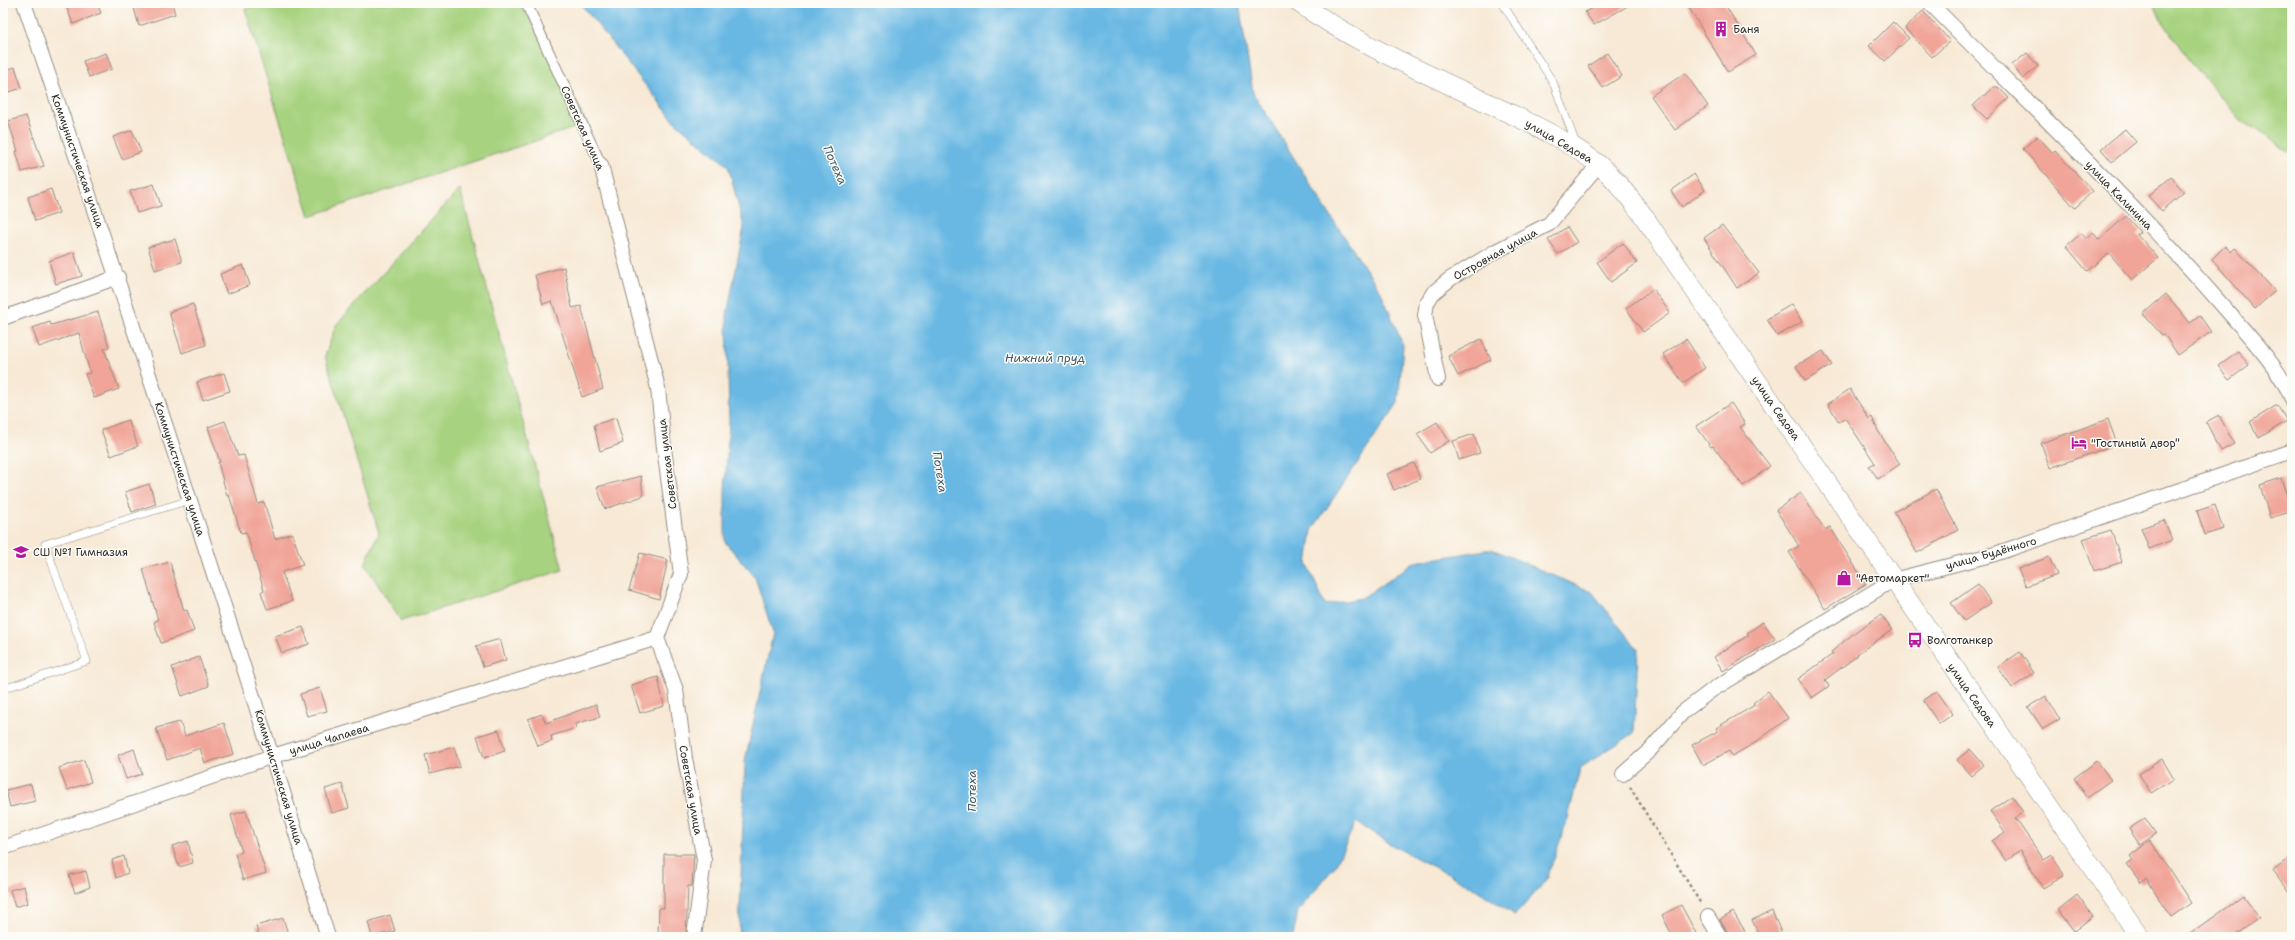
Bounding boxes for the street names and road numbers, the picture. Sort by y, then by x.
street label: Советская улица [557,84,608,173]
street label: Коммунистическая улица [48,92,108,230]
street label: улица Седова [1522,116,1595,167]
street label: улица Калинина [2082,157,2156,233]
street label: Островная улица [1451,225,1540,284]
street label: улица Седова [1748,373,1803,444]
street label: Коммунистическая улица [151,400,208,538]
street label: Советская улица [654,418,680,510]
street label: улица Будённого [1944,533,2039,574]
street label: улица Седова [1944,660,1999,731]
street label: Коммунистическая улица [251,708,306,847]
street label: улица Чапаева [288,720,371,759]
street label: Советская улица [675,744,706,836]

